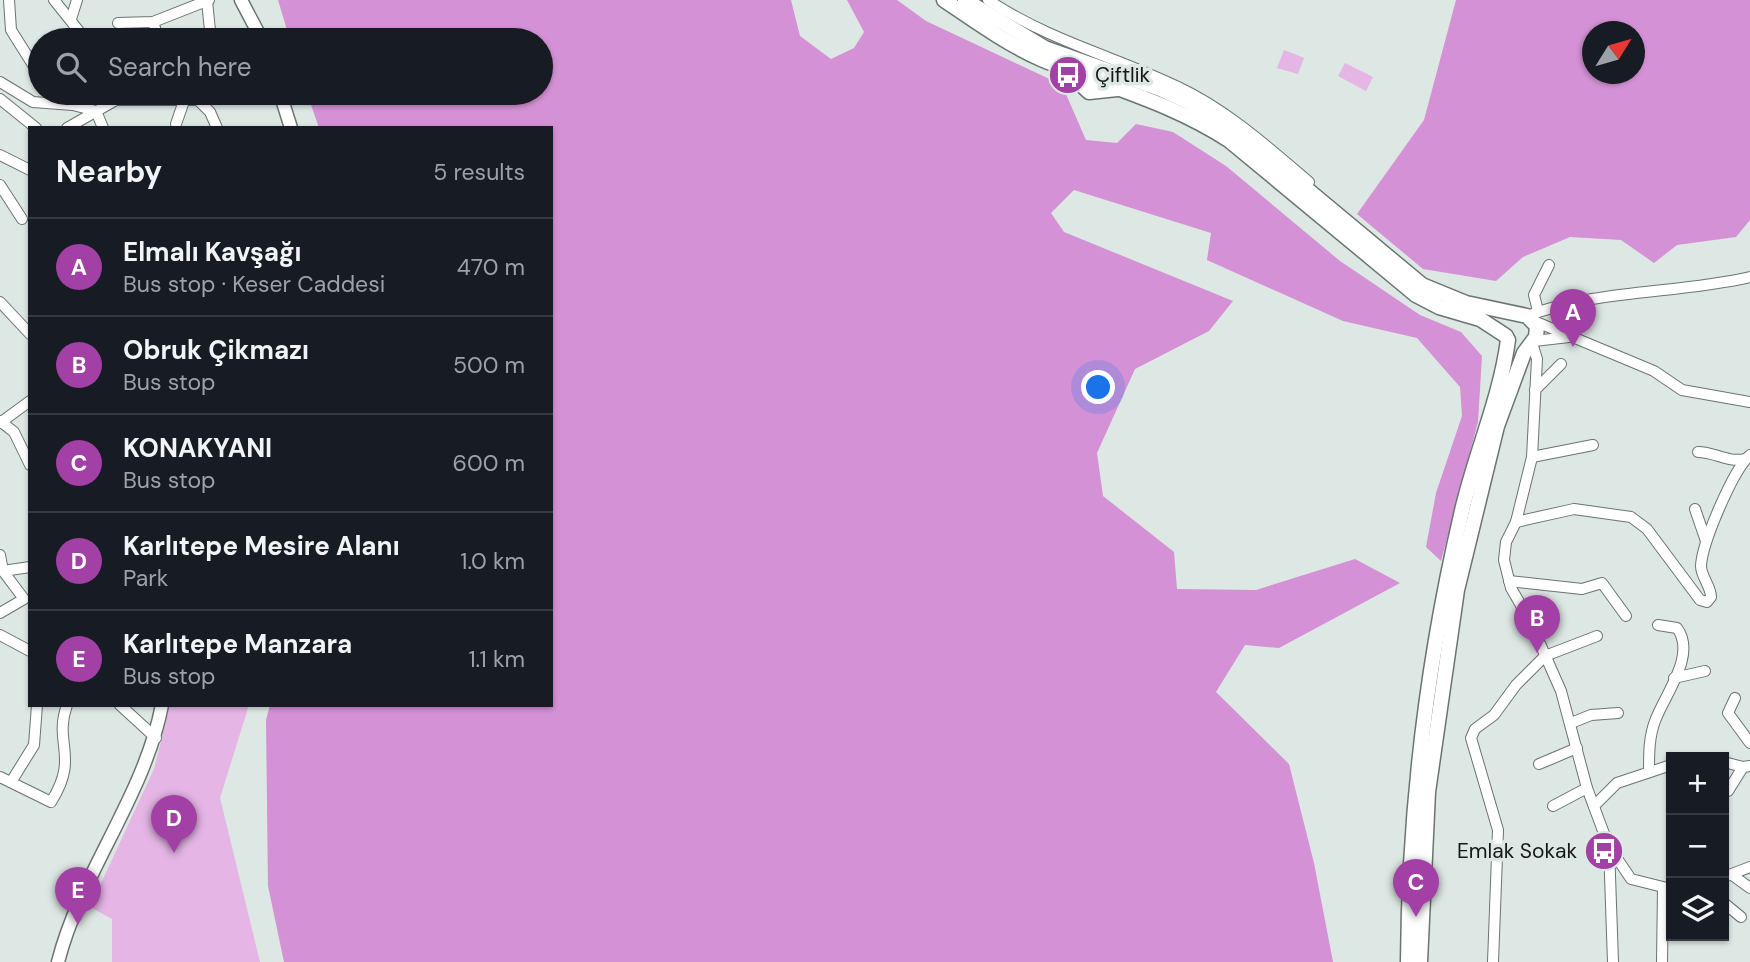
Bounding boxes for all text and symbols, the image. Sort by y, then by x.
north arrow [1582,21,1645,84]
search box [28,28,553,105]
icon: search [52,48,90,86]
text: Search here [108,50,251,84]
bus stop icon: Çi̇ftli̇k [1047,54,1089,96]
place label: Çi̇ftli̇k [1095,61,1150,89]
text: Nearby [56,152,162,191]
text: 5 results [433,157,525,187]
text: Elmalı Kavşağı [123,235,301,269]
text: A [71,252,87,282]
text: 470 m [457,252,525,282]
text: Bus stop · Keser Caddesi [123,269,385,299]
pin: A [1550,289,1596,347]
text: Obruk Çikmazı [123,333,309,367]
text: B [72,350,86,380]
text: 500 m [453,350,525,380]
text: Bus stop [123,367,215,397]
your location [1081,370,1115,404]
text: KONAKYANI [123,431,272,465]
text: C [71,448,87,478]
text: 600 m [452,448,525,478]
text: Bus stop [123,465,215,495]
text: Karlıtepe Mesire Alanı [123,529,400,563]
text: D [71,546,87,576]
text: 1.0 km [460,546,525,576]
text: Park [123,563,168,593]
pin: B [1514,595,1560,653]
text: Karlıtepe Manzara [123,627,352,661]
text: E [72,644,86,674]
text: 1.1 km [468,644,525,674]
text: Bus stop [123,661,215,691]
map controls [1666,752,1729,941]
button: + [1666,752,1729,815]
pin: D [151,795,197,853]
button: − [1666,815,1729,878]
bus stop icon: Emlak Sokak [1583,830,1625,872]
place label: Emlak Sokak [1457,837,1577,865]
pin: C [1393,859,1439,917]
pin: E [55,867,101,925]
button: layers [1666,878,1729,941]

